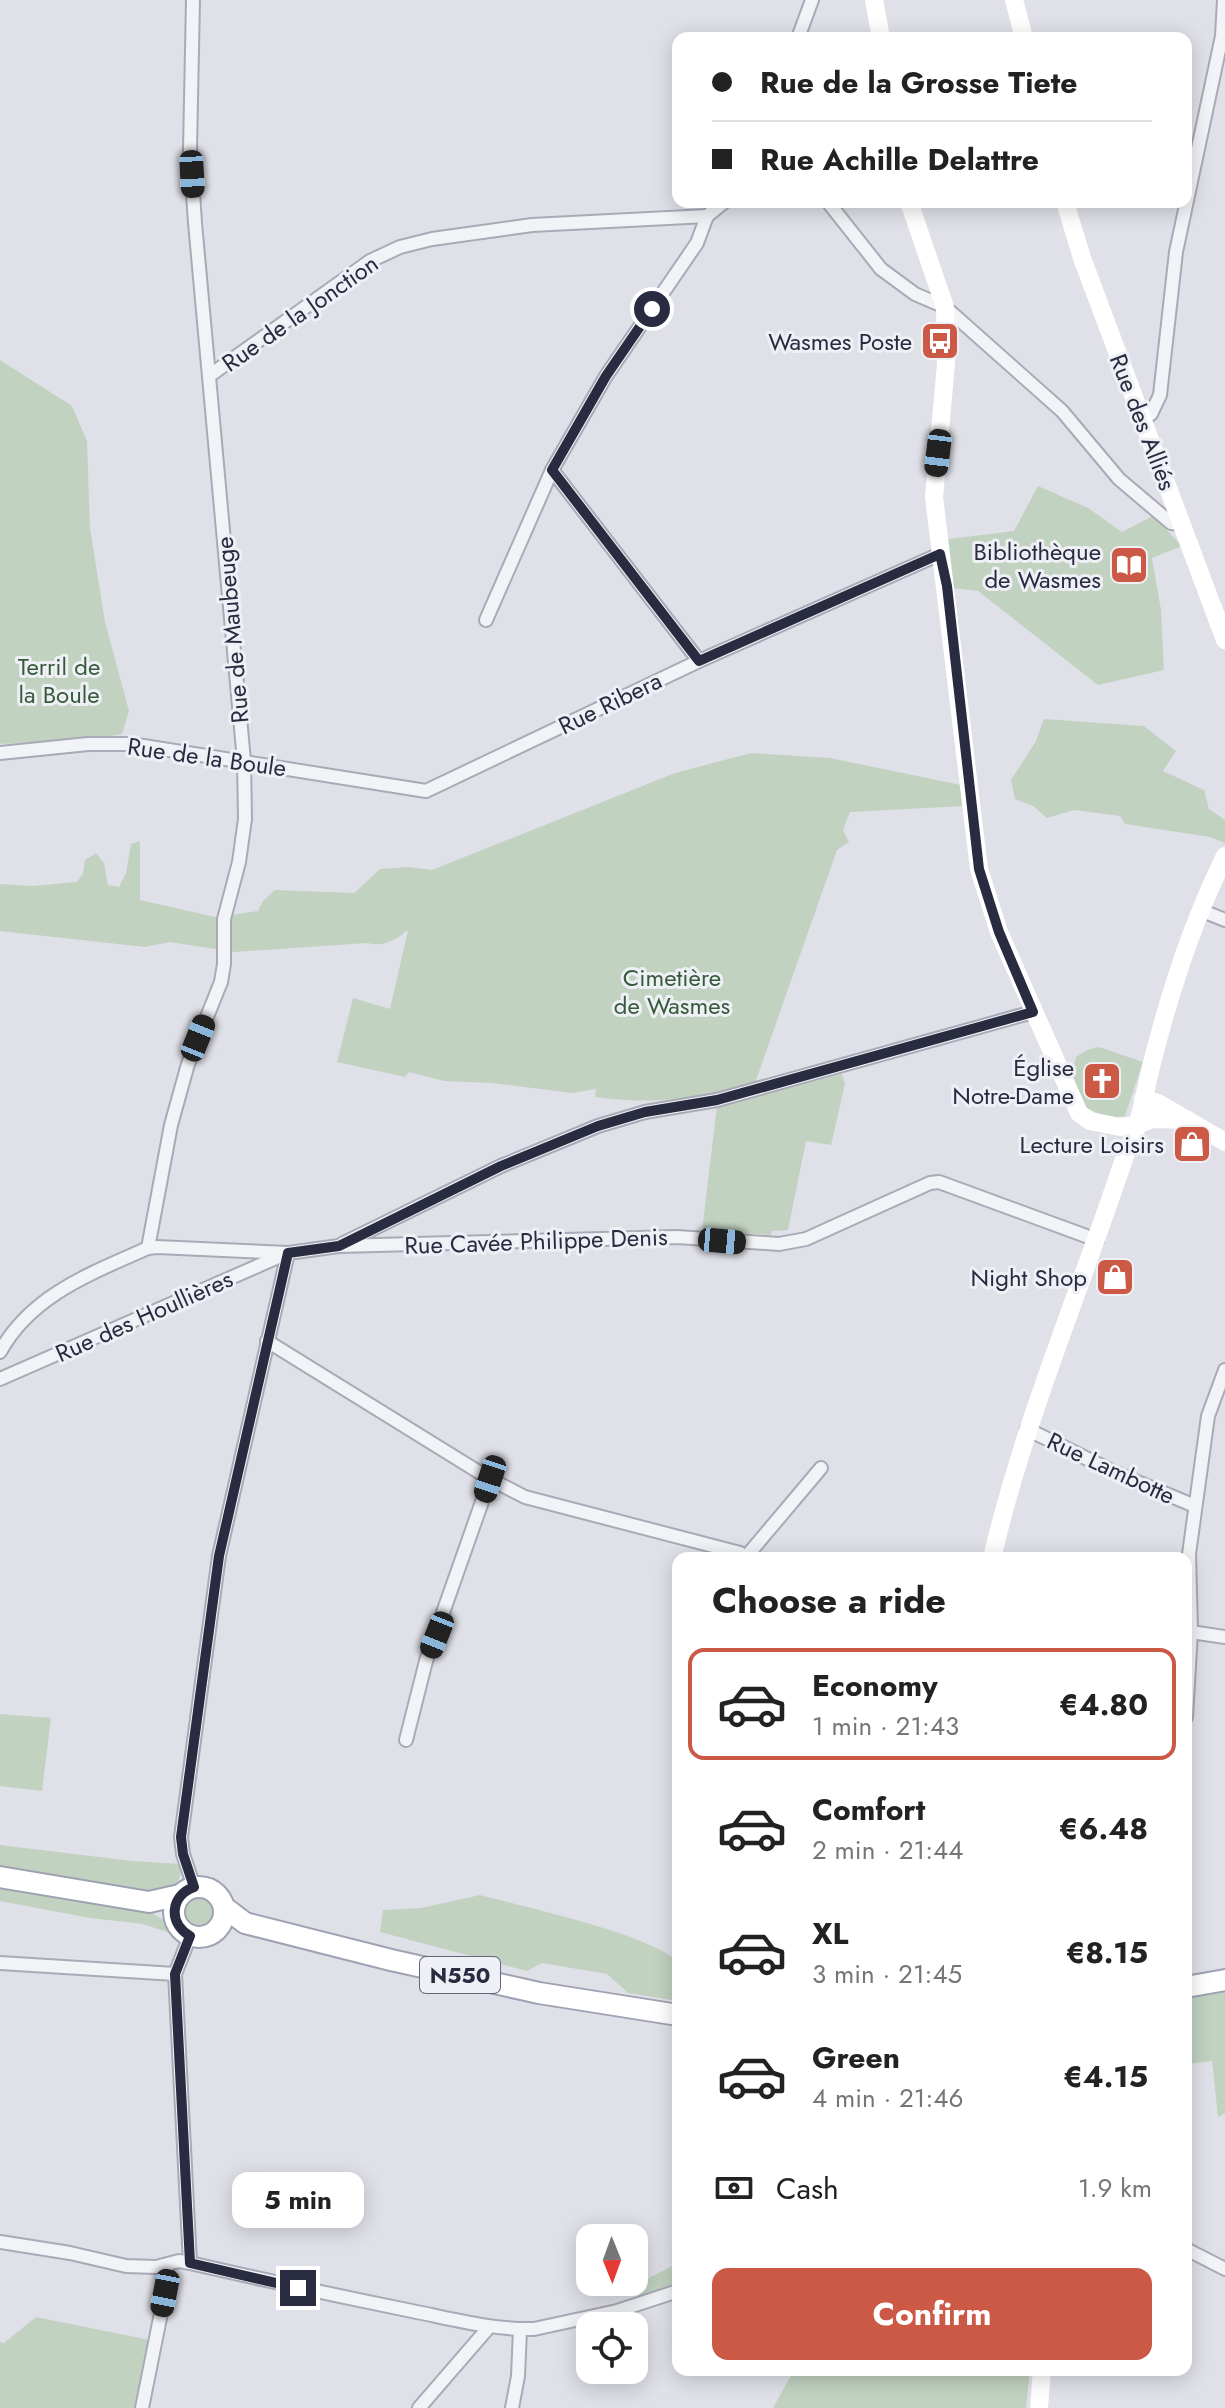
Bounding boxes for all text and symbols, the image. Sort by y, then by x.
text: Rue de la Grosse Tiete [760,61,1077,104]
text: Rue Achille Delattre [760,138,1039,181]
car [179,149,205,199]
street label: Rue de la Jonction [215,246,385,380]
route start [634,291,670,327]
bus stop icon: Wasmes Poste [919,320,961,362]
place label: Wasmes Poste [768,324,912,359]
street label: Rue des Alliés [1101,349,1185,495]
car [923,428,953,478]
place label: Bibliothèque de Wasmes [973,534,1101,597]
street label: Rue de Maubeuge [206,535,258,725]
library icon: Bibliothèque de Wasmes [1108,544,1150,586]
park label: Terril de la Boule [18,649,100,712]
street label: Rue Ribera [552,663,668,743]
street label: Rue de la Boule [125,729,289,785]
park label: Cimetière de Wasmes [614,960,730,1023]
car [178,1011,218,1065]
place label: Église Notre-Dame [952,1050,1074,1113]
church icon: Église Notre-Dame [1081,1060,1123,1102]
shop icon: Lecture Loisirs [1171,1123,1213,1165]
place label: Lecture Loisirs [1020,1127,1164,1162]
street label: Rue Cavée Philippe Denis [404,1219,668,1263]
car [697,1227,747,1255]
shop icon: Night Shop [1094,1256,1136,1298]
place label: Night Shop [970,1260,1087,1295]
street label: Rue des Houllières [50,1261,238,1371]
street label: Rue Lambotte [1041,1423,1181,1513]
car [471,1452,509,1506]
text: Choose a ride [712,1574,946,1626]
car [417,1608,457,1662]
text: Economy [812,1664,938,1707]
icon: car [716,1668,788,1740]
text: €4.80 [1059,1683,1148,1726]
text: 1 min · 21:43 [812,1707,959,1745]
text: Comfort [812,1788,925,1831]
icon: car [716,1792,788,1864]
text: €6.48 [1059,1807,1148,1850]
text: 2 min · 21:44 [812,1831,963,1869]
text: XL [812,1912,848,1955]
icon: car [716,1916,788,1988]
text: €8.15 [1066,1931,1148,1974]
text: 3 min · 21:45 [812,1955,962,1993]
road number: N550 [420,1957,500,1993]
text: Green [812,2036,900,2079]
icon: car [716,2040,788,2112]
text: €4.15 [1063,2055,1148,2098]
text: 4 min · 21:46 [812,2079,963,2117]
icon: cash [712,2166,756,2210]
text: Cash [776,2167,839,2210]
text: 1.9 km [1078,2169,1152,2207]
callout: 5 min [232,2172,364,2228]
text: 5 min [264,2181,332,2219]
north arrow [576,2224,648,2296]
map controls [576,2224,648,2384]
car [149,2267,181,2319]
button: Confirm [712,2268,1152,2360]
route end [280,2270,316,2306]
button: locate [576,2312,648,2384]

